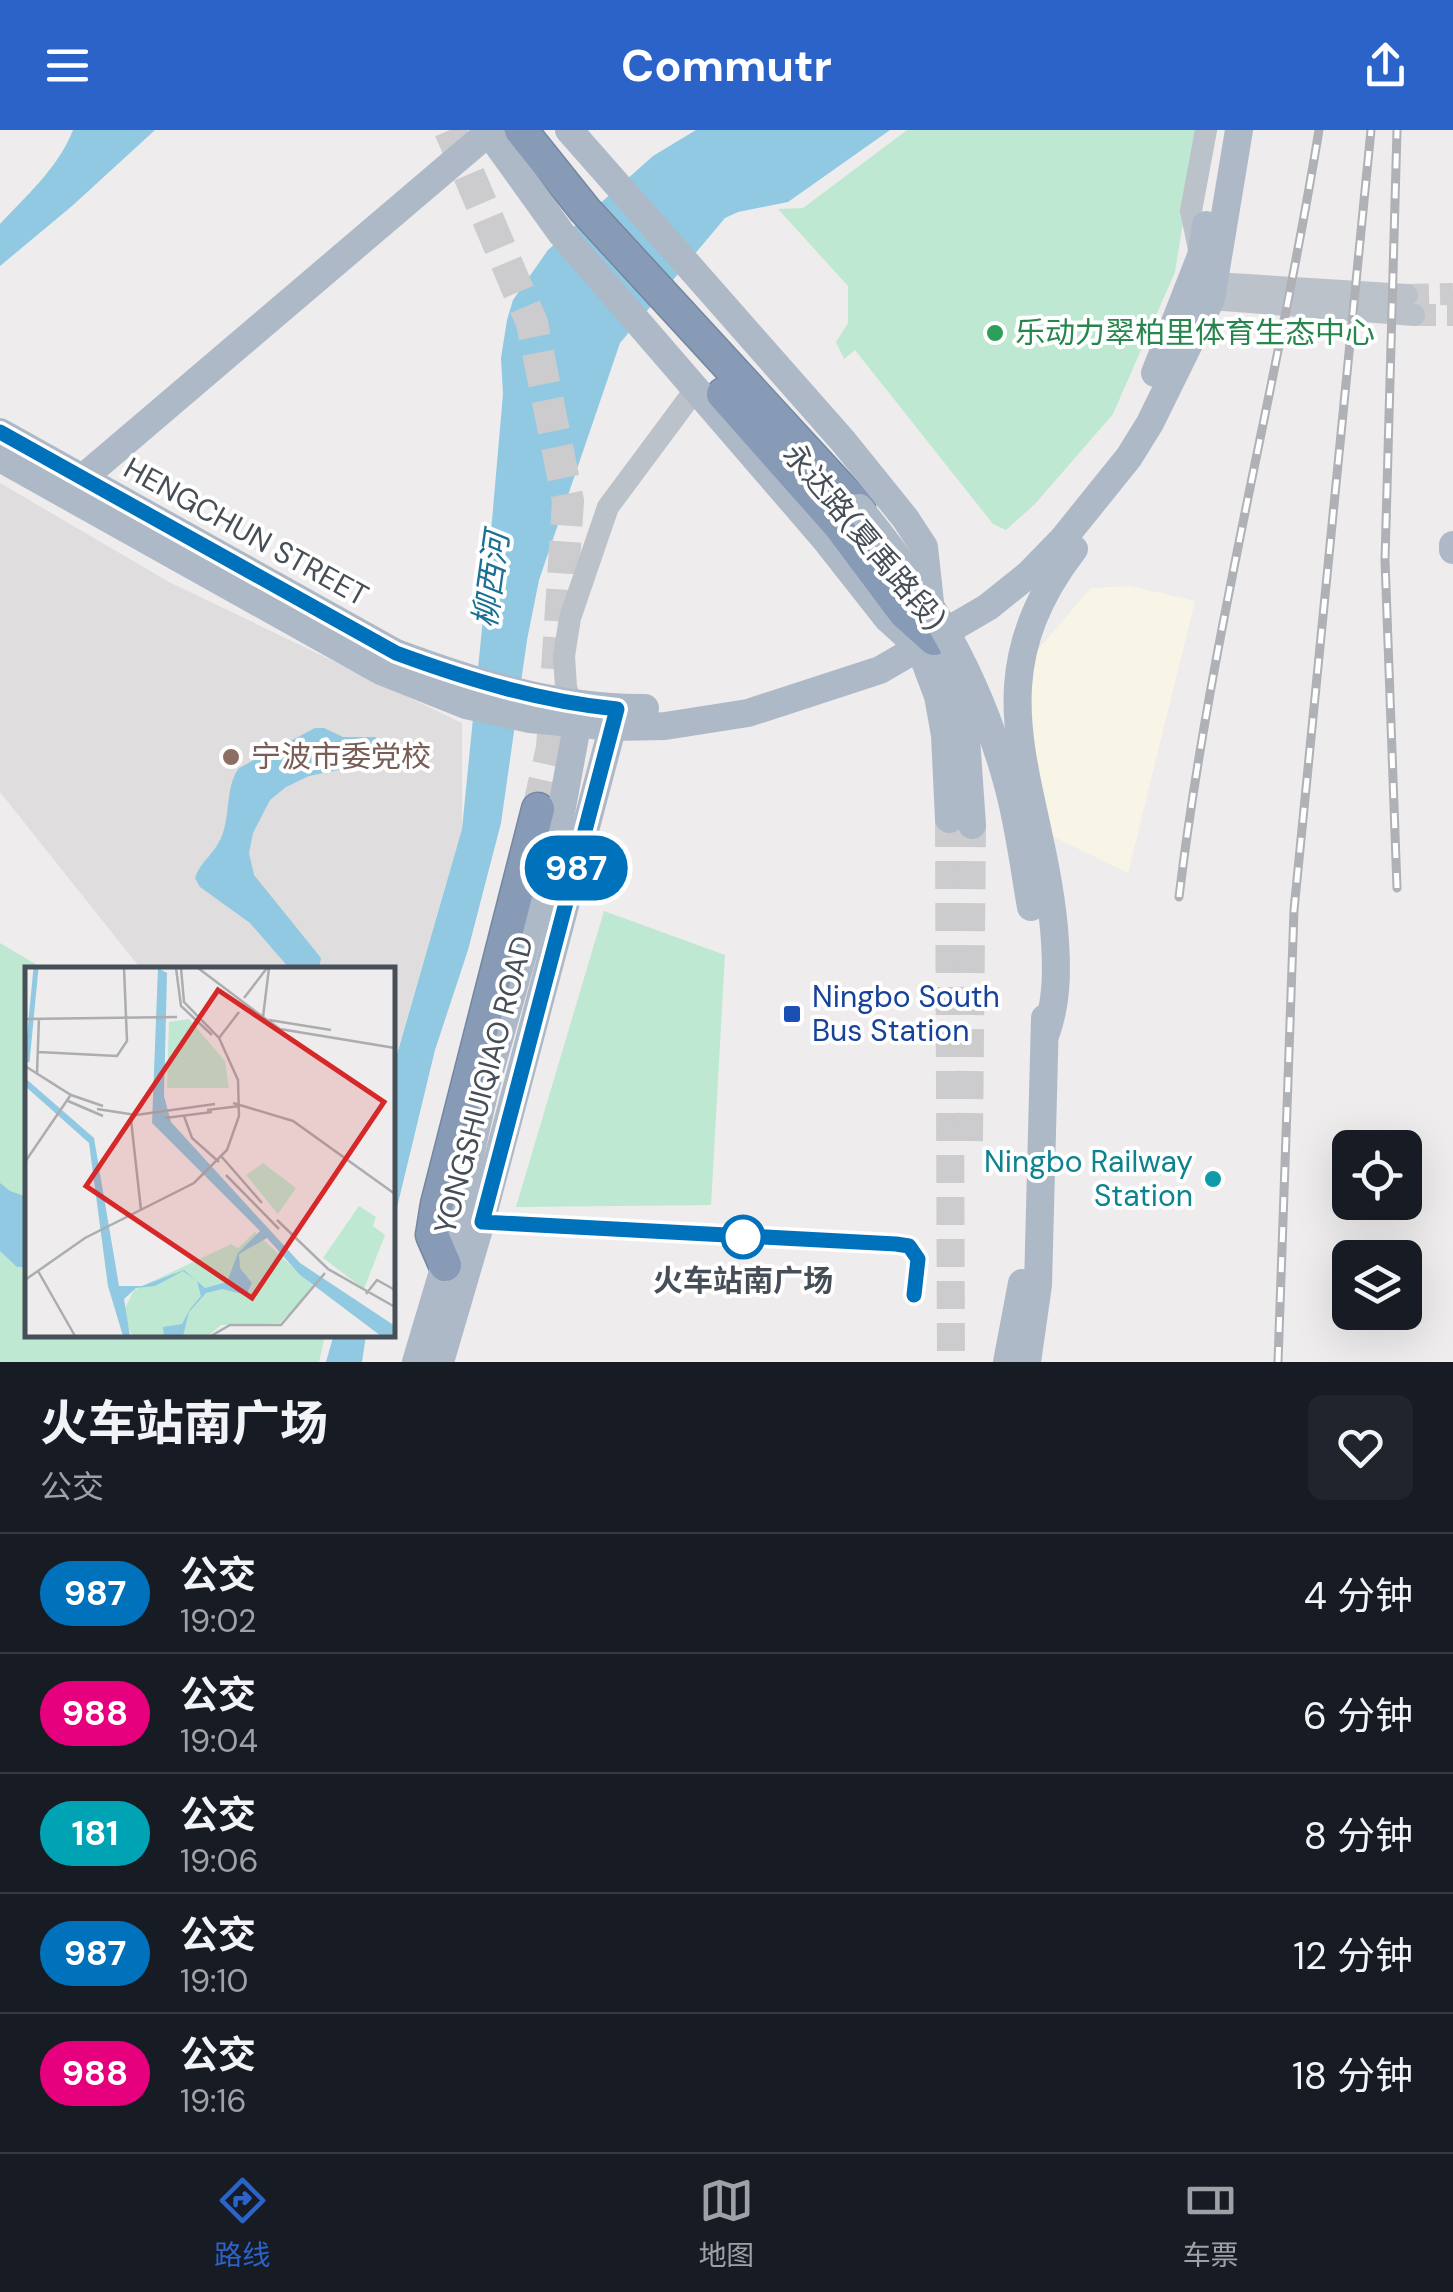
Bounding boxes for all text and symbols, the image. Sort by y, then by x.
text: Commutr [621,36,832,95]
icon: menu [40,38,95,93]
icon: share [1358,38,1413,93]
place label: 乐动力翠柏里体育生态中心 [1015,313,1375,352]
marker: 乐动力翠柏里体育生态中心 [984,322,1006,344]
street label: 永达路(夏禹路段) [775,435,954,638]
street label: HENGCHUN STREET [117,448,375,615]
water label: 柳西河 [464,524,519,630]
place label: 宁波市委党校 [251,737,431,776]
marker: 宁波市委党校 [220,746,242,768]
line badge: 987 [518,836,634,900]
text: 987 [545,845,607,891]
street label: YONGSHUIQIAO ROAD [425,931,542,1238]
inset map [25,967,395,1337]
place label: Ningbo South Bus Station [812,977,1000,1050]
marker: Ningbo South Bus Station [781,1003,803,1025]
map controls [1332,1130,1422,1330]
button: locate [1332,1130,1422,1220]
place label: Ningbo Railway Station [984,1142,1193,1215]
marker: Ningbo Railway Station [1202,1168,1224,1190]
marker: 火车站南广场 [722,1216,764,1258]
button: layers [1332,1240,1422,1330]
place label: 火车站南广场 [653,1261,833,1300]
text: 火车站南广场 [40,1392,328,1455]
button: heart [1308,1395,1413,1500]
text: 公交 [40,1466,104,1508]
text: 公交 [180,1550,256,1600]
text: 987 [64,1570,126,1616]
text: 4 分钟 [1304,1571,1413,1621]
text: 19:02 [180,1600,257,1642]
text: 公交 [180,1670,256,1720]
text: 988 [62,1690,128,1736]
text: 6 分钟 [1303,1691,1413,1741]
text: 19:04 [180,1720,258,1762]
text: 公交 [180,1790,256,1840]
text: 181 [72,1810,118,1856]
text: 8 分钟 [1304,1811,1413,1861]
text: 19:06 [180,1840,259,1882]
text: 公交 [180,1910,256,1960]
text: 987 [64,1930,126,1976]
text: 12 分钟 [1293,1931,1413,1981]
text: 19:10 [180,1960,248,2002]
text: 公交 [180,2030,256,2080]
text: 988 [62,2050,128,2096]
text: 18 分钟 [1292,2051,1413,2101]
text: 19:16 [180,2080,247,2122]
tab: 路线 [214,2173,270,2274]
tab: 地图 [698,2173,755,2274]
tab: 车票 [1183,2173,1239,2274]

